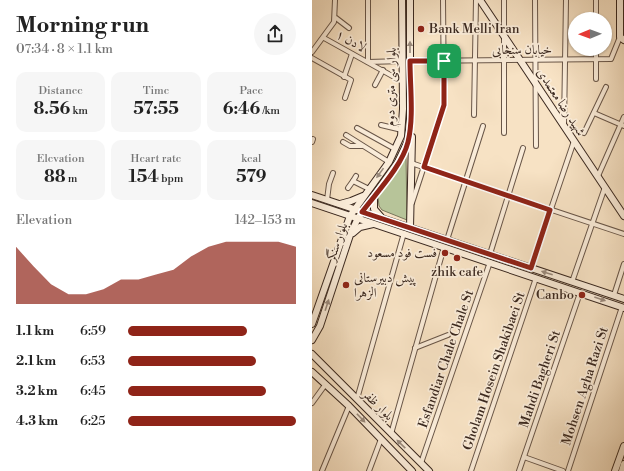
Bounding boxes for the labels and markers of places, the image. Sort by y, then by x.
place label: Bank Melli Iran [428,21,520,37]
marker: Bank Melli Iran [416,24,426,34]
pin [427,44,461,78]
place label: فست فود مسعود [367,245,437,261]
marker: فست فود مسعود [440,248,450,258]
marker: zhik cafe [452,253,462,263]
place label: zhik cafe [431,264,483,280]
place label: پیش دبیرستانی الزهرا [354,270,416,301]
marker: پیش دبیرستانی الزهرا [341,280,351,290]
place label: Canbo [536,287,574,303]
marker: Canbo [577,290,587,300]

